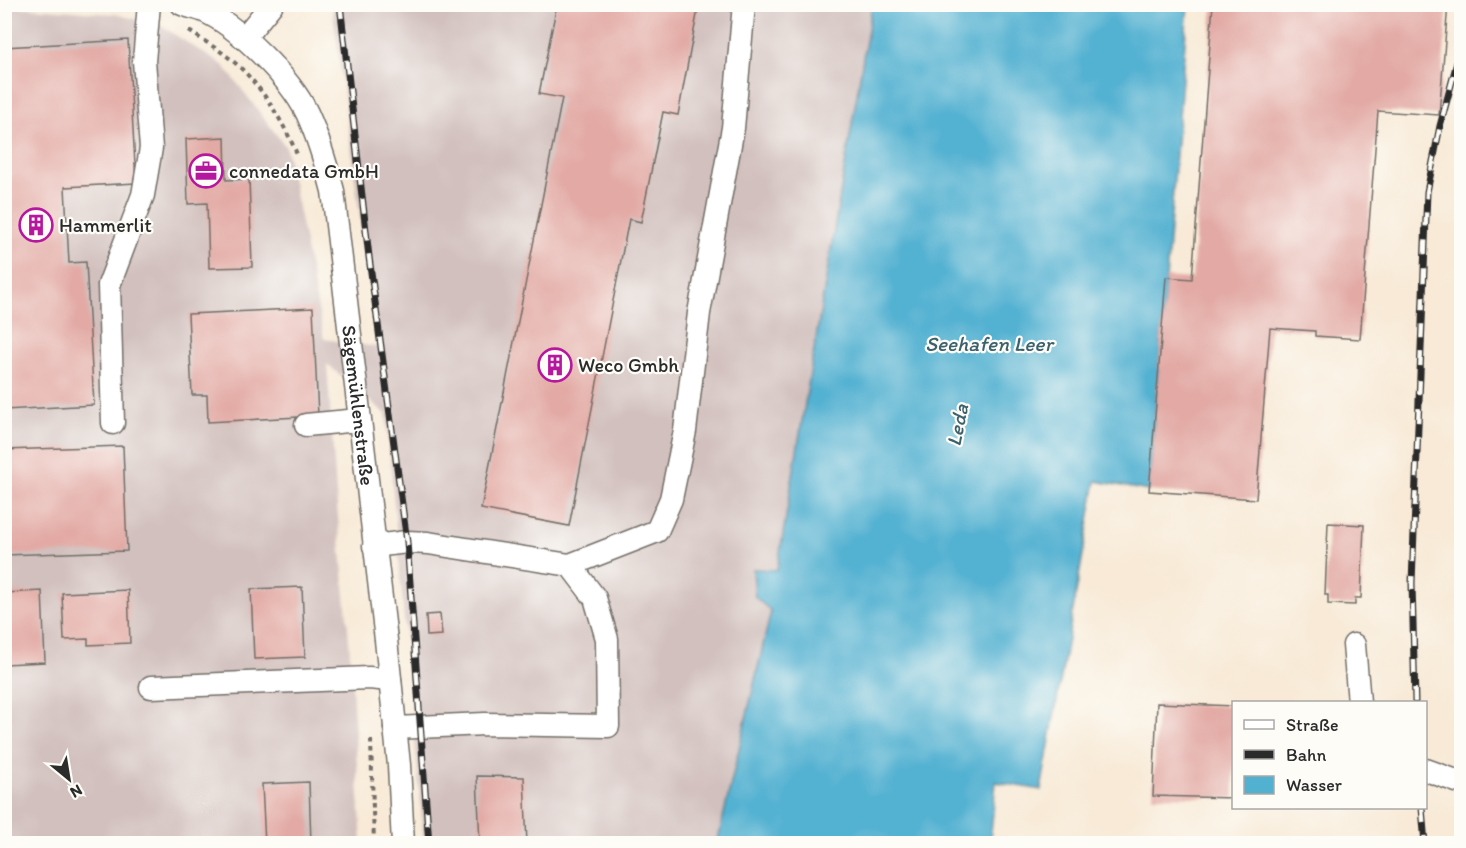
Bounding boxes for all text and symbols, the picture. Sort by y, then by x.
office icon: connedata GmbH [188,153,224,189]
place label: connedata GmbH [229,159,379,183]
building icon: Hammerlit [18,207,54,243]
place label: Hammerlit [59,213,152,237]
street label: Sägemühlenstraße [337,324,380,487]
water label: Seehafen Leer [925,331,1055,356]
building icon: Weco Gmbh [537,347,573,383]
place label: Weco Gmbh [578,353,679,377]
water label: Leda [941,401,973,448]
legend [1232,701,1427,809]
text: Straße [1286,714,1339,736]
text: Bahn [1286,744,1327,766]
north arrow [39,749,99,809]
text: Wasser [1286,774,1343,796]
text: N [67,781,86,802]

